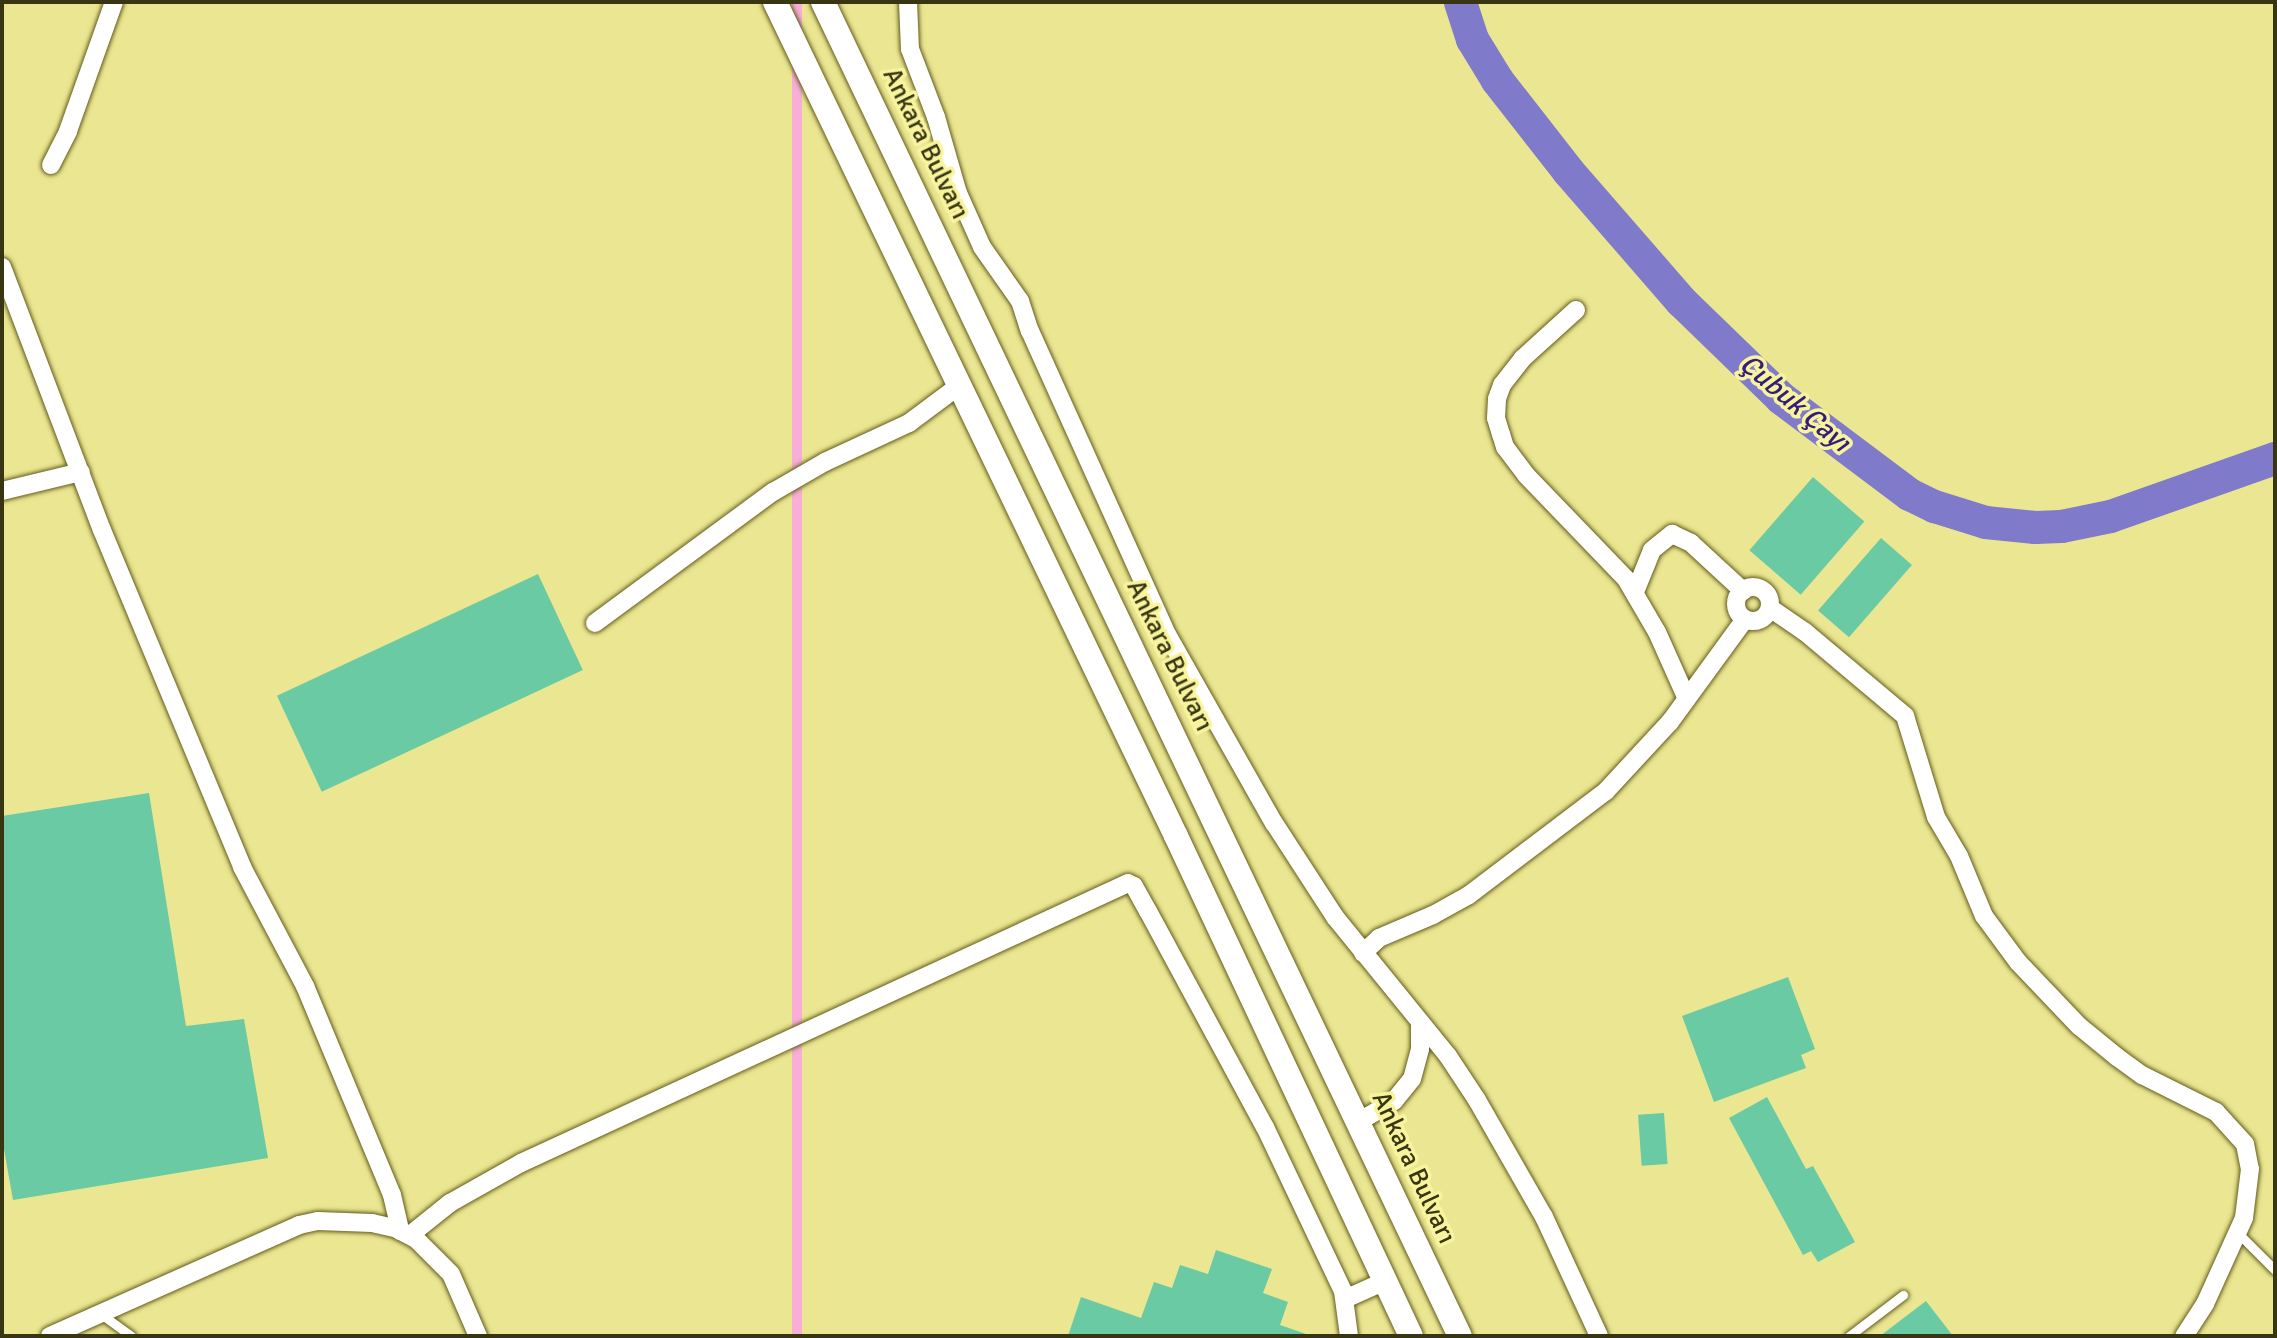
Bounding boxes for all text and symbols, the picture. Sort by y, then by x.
street label: Ankara Bulvarı [875,63,975,225]
water label: Çubuk Çayı [1733,347,1857,459]
street label: Ankara Bulvarı [1119,575,1219,737]
street label: Ankara Bulvarı [1364,1087,1462,1249]

